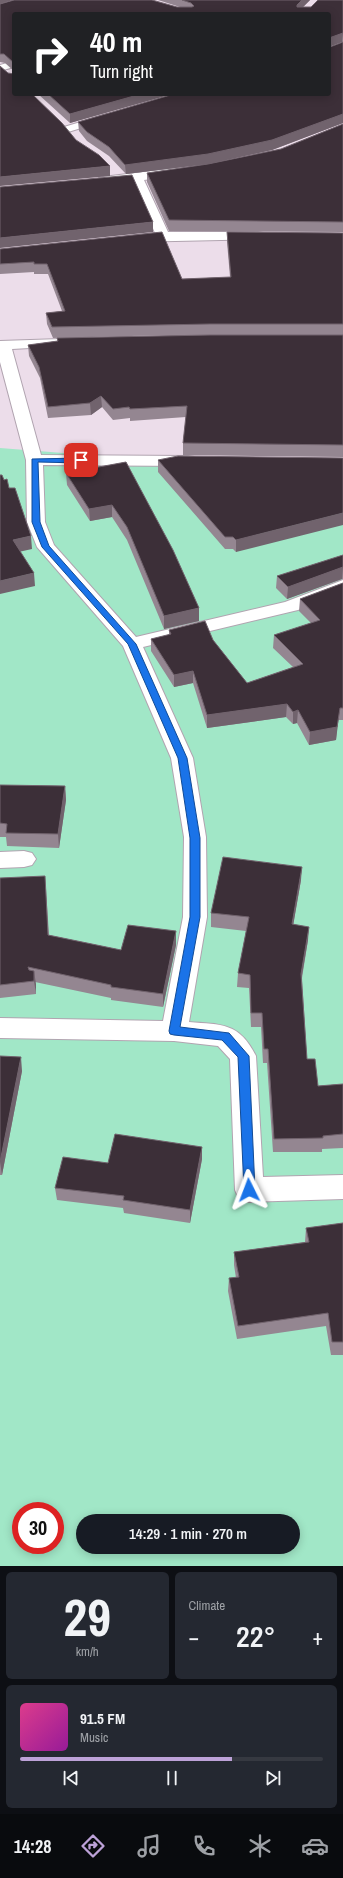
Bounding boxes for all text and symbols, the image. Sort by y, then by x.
text: 40 m [90,23,142,61]
icon: right [24,28,76,80]
text: Turn right [90,59,153,84]
pin [64,443,98,477]
icon: arrive [70,449,92,471]
position arrow [228,1169,270,1211]
speed limit sign: 30 [12,1502,64,1554]
text: 14:29 · 1 min · 270 m [129,1523,247,1544]
text: 29 [64,1582,111,1652]
text: Climate [189,1597,225,1614]
text: 22° [236,1616,275,1656]
text: − [189,1622,199,1652]
text: + [312,1622,323,1652]
text: km/h [76,1643,99,1660]
text: 91.5 FM [80,1708,125,1729]
text: Music [80,1729,108,1746]
icon: previous [60,1767,82,1789]
icon: pause [161,1767,183,1789]
icon: next [262,1767,284,1789]
icon: directions [79,1832,107,1860]
icon: music [135,1832,163,1860]
icon: phone [190,1832,218,1860]
icon: climate [246,1832,274,1860]
icon: car [301,1832,329,1860]
text: 14:28 [14,1834,52,1859]

